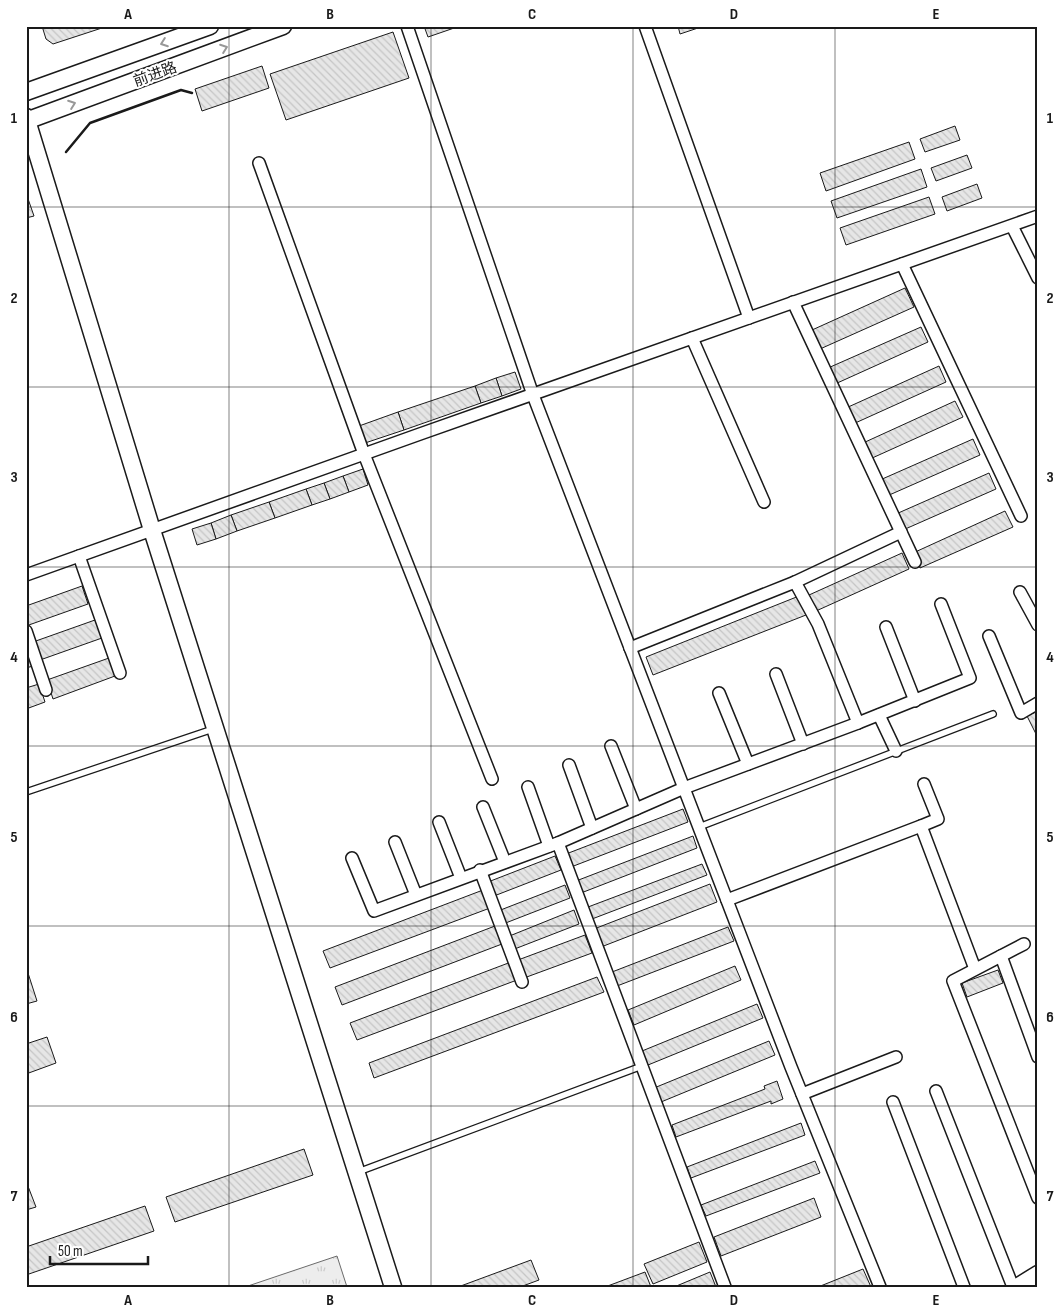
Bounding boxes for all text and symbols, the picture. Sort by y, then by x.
text: A [123,5,132,24]
text: B [326,5,334,24]
text: C [528,5,536,24]
text: D [730,5,738,24]
text: E [933,5,940,24]
one-way arrow [160,37,169,47]
one-way arrow [220,44,228,54]
street label: 前进路 [131,58,180,91]
one-way arrow [67,100,76,110]
text: 1 [11,109,18,128]
text: 1 [1047,109,1054,128]
text: 2 [10,289,18,308]
text: 2 [1046,289,1054,308]
text: 3 [10,468,18,487]
text: 3 [1046,468,1054,487]
text: 4 [10,648,18,667]
text: 4 [1046,648,1054,667]
text: 5 [10,828,18,847]
text: 5 [1046,828,1054,847]
text: 6 [10,1008,18,1027]
text: 6 [1046,1008,1054,1027]
text: 7 [11,1187,18,1206]
text: 7 [1047,1187,1054,1206]
scale bar [50,1233,148,1265]
text: 50 m [58,1242,83,1261]
text: A [123,1291,132,1310]
text: B [326,1291,334,1310]
text: C [528,1291,536,1310]
text: D [730,1291,738,1310]
text: E [933,1291,940,1310]

